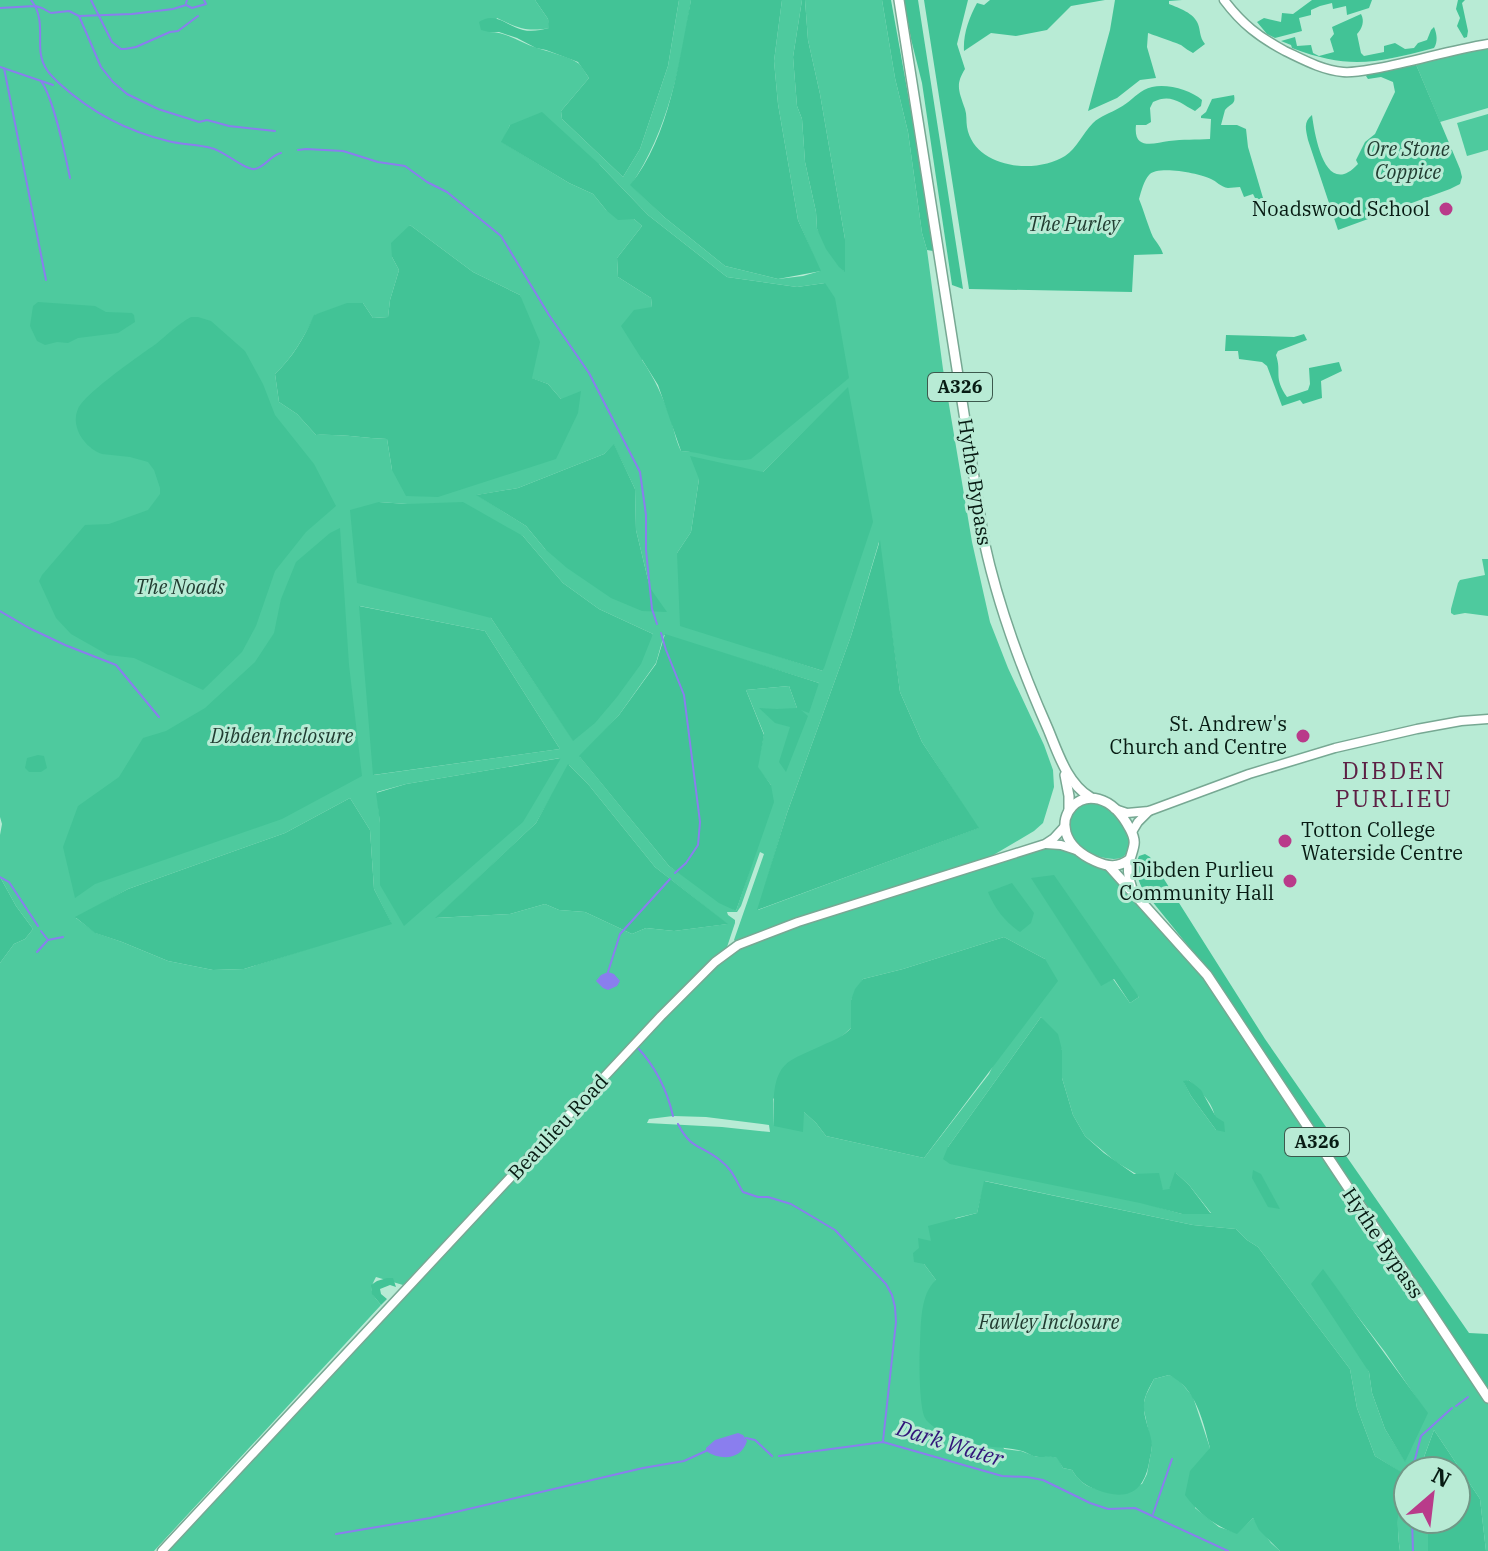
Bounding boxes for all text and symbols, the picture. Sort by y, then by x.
park label: Ore Stone Coppice [1366,135,1450,185]
place label: Noadswood School [1252,195,1430,222]
marker: Noadswood School [1437,200,1455,218]
park label: The Purley [1028,210,1122,237]
road number: A326 [928,373,992,401]
street label: Hythe Bypass [952,417,999,547]
park label: The Noads [135,573,225,600]
place label: St. Andrew's Church and Centre [1109,710,1287,760]
park label: Dibden Inclosure [210,722,354,749]
marker: St. Andrew's Church and Centre [1294,727,1312,745]
district label: DIBDEN PURLIEU [1335,754,1453,814]
place label: Totton College Waterside Centre [1301,816,1463,866]
marker: Totton College Waterside Centre [1276,832,1294,850]
place label: Dibden Purlieu Community Hall [1119,856,1274,906]
marker: Dibden Purlieu Community Hall [1281,872,1299,890]
street label: Beaulieu Road [502,1068,614,1185]
road number: A326 [1285,1128,1349,1156]
street label: Hythe Bypass [1336,1182,1430,1303]
park label: Fawley Inclosure [977,1308,1120,1335]
water label: Dark Water [892,1412,1008,1473]
north arrow [1392,1455,1472,1535]
text: N [1427,1460,1456,1494]

